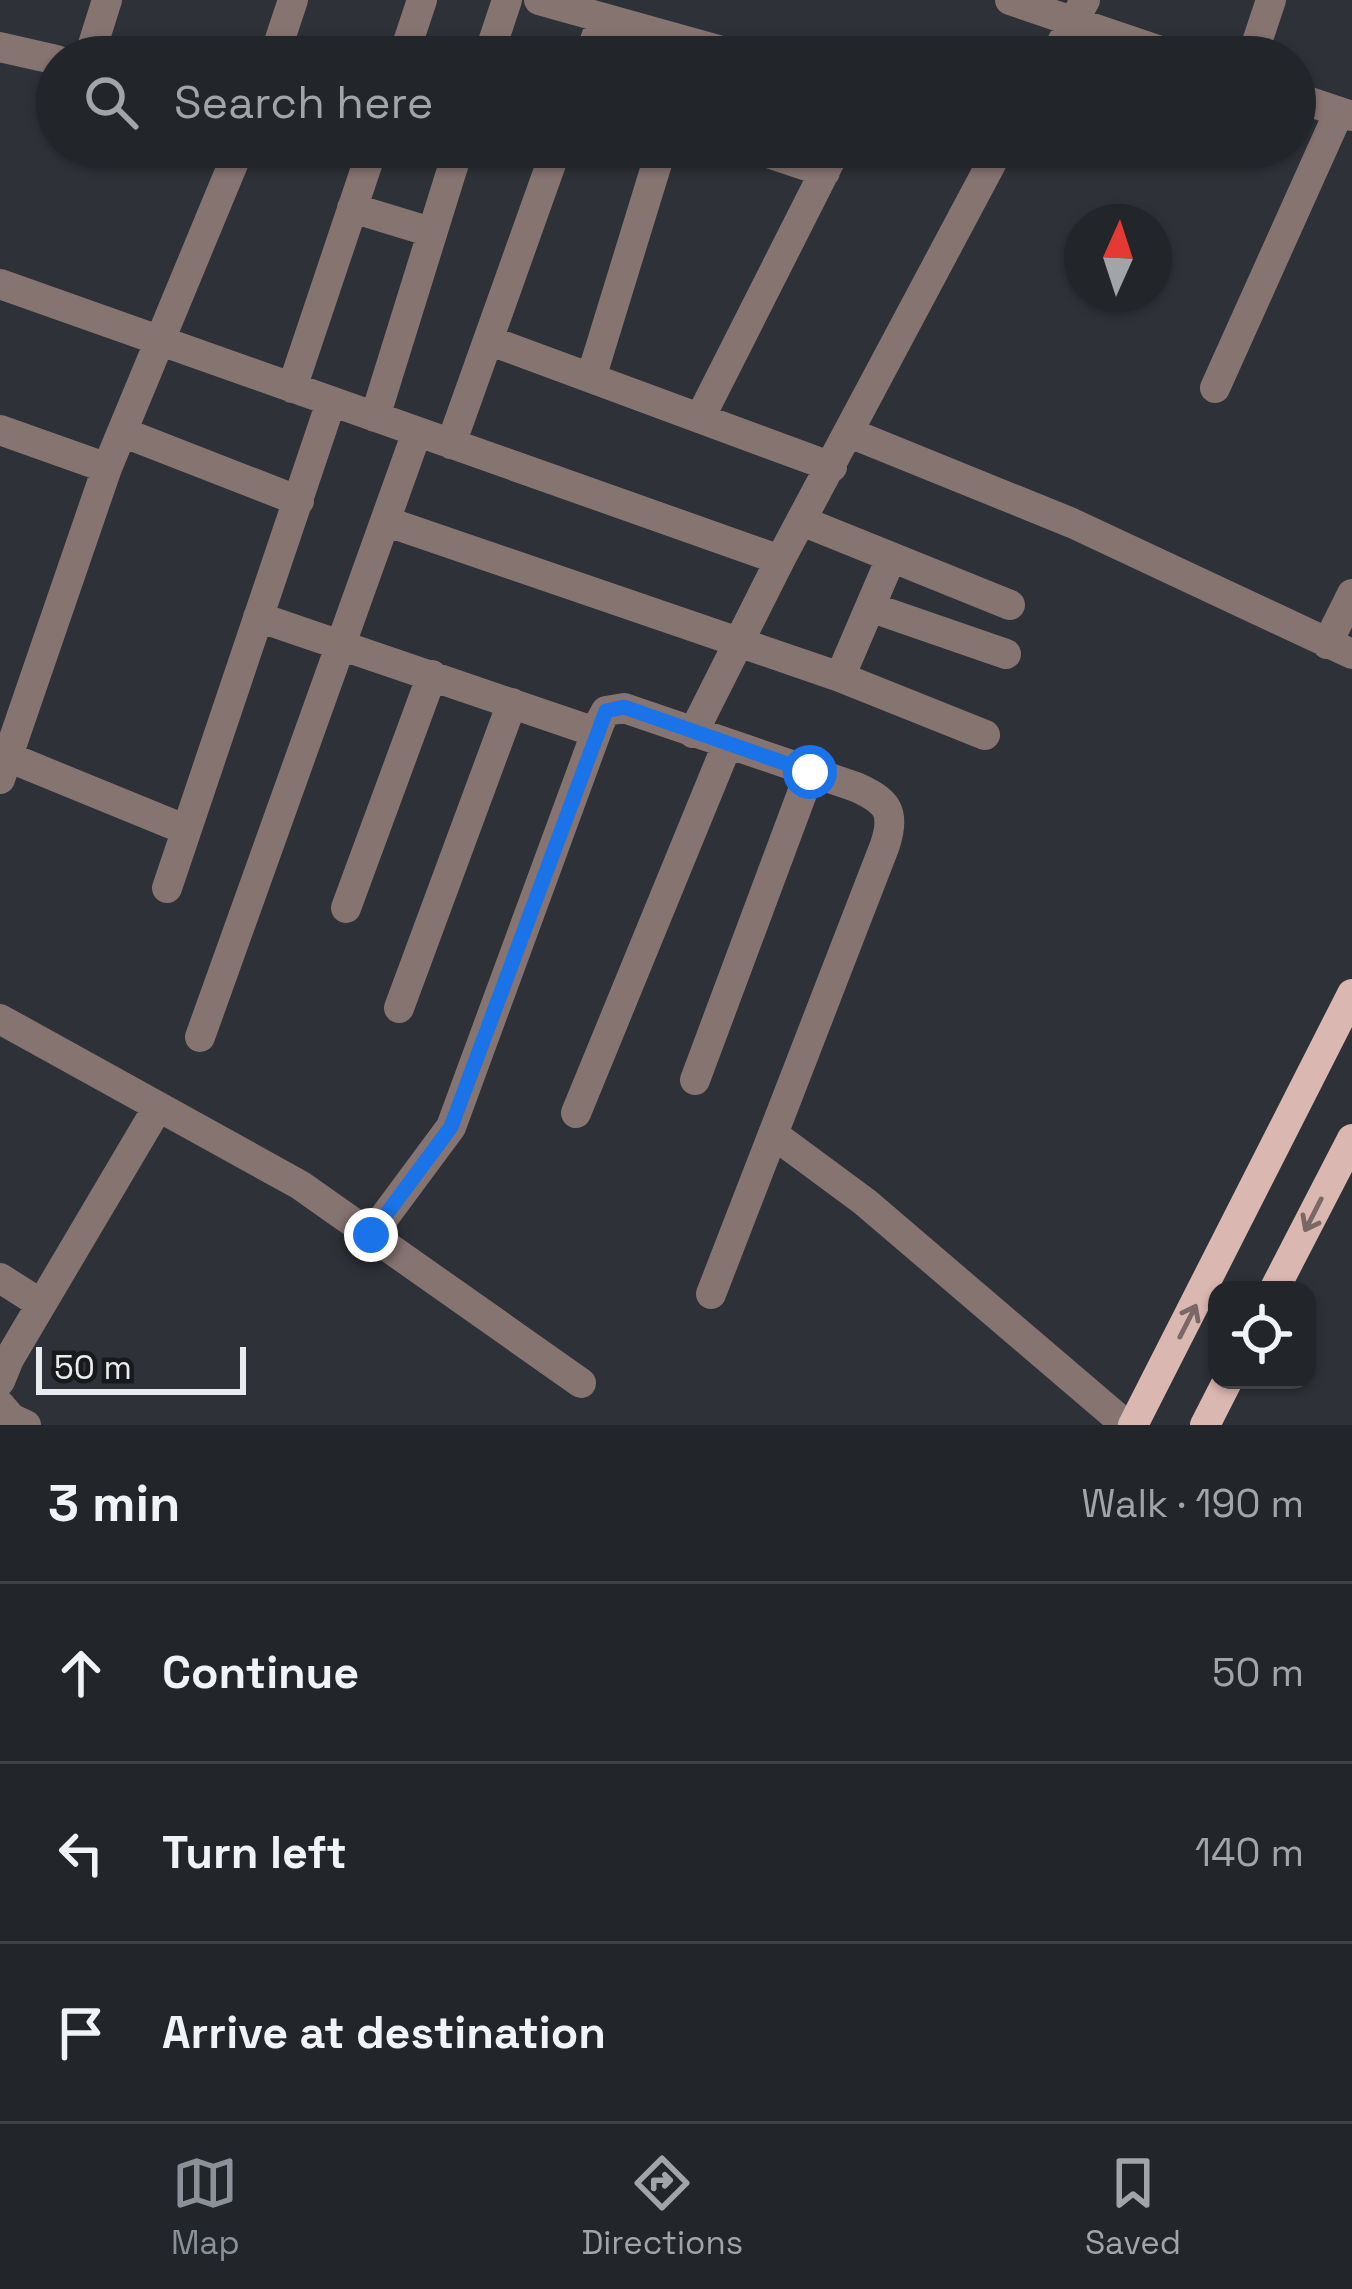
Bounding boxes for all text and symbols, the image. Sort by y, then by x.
search box [36,36,1316,168]
icon: search [78,69,144,135]
text: Search here [174,74,433,131]
north arrow [1064,204,1172,312]
route start [783,745,837,799]
one-way arrow [1301,1196,1324,1232]
route end [344,1208,398,1262]
map controls [1208,1281,1316,1389]
button: locate [1208,1281,1316,1389]
one-way arrow [1177,1304,1200,1340]
scale bar [36,1341,246,1394]
text: 50 m [54,1347,132,1389]
text: 3 min [48,1471,181,1536]
text: Walk · 190 m [1081,1479,1304,1528]
icon: ahead [48,1640,114,1706]
text: Continue [162,1644,359,1701]
text: 50 m [1212,1648,1304,1697]
icon: left [48,1820,114,1886]
text: Turn left [162,1824,347,1881]
text: 140 m [1195,1828,1304,1877]
icon: arrive [48,2000,114,2066]
text: Arrive at destination [162,2004,606,2061]
tab: Map [171,2150,240,2264]
tab: Directions [581,2150,743,2264]
tab: Saved [1085,2150,1181,2264]

